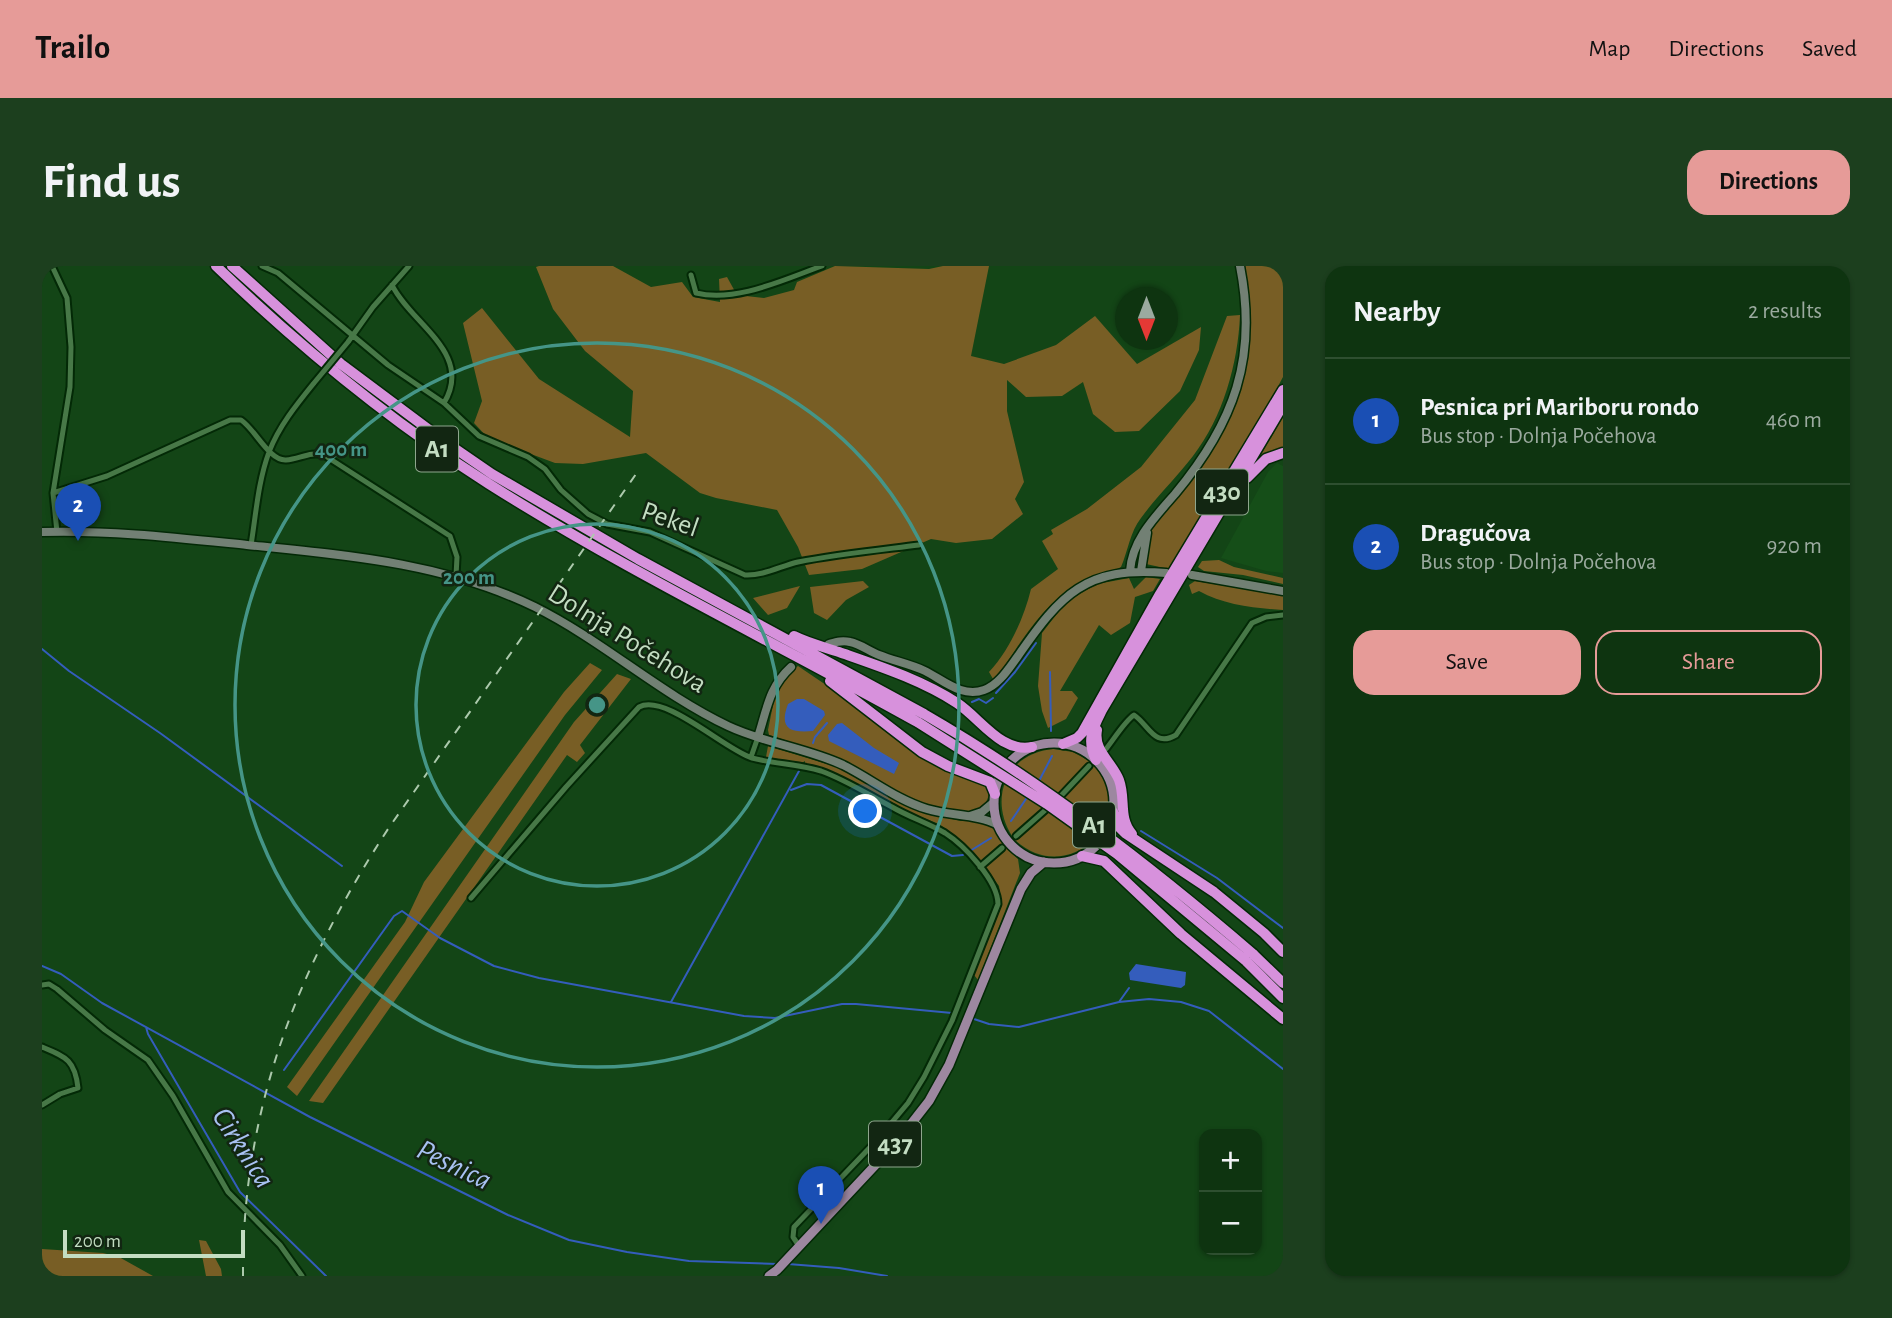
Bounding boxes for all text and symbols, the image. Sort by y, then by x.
text: Trailo [35,32,110,65]
text: Map [1588,37,1630,61]
text: Directions [1668,37,1764,61]
text: Saved [1802,37,1857,61]
button: Directions [1687,150,1850,215]
text: Find us [42,158,181,207]
north arrow [1115,287,1178,350]
text: Nearby [1353,297,1441,327]
text: 2 results [1748,300,1822,323]
text: Pesnica pri Mariboru rondo [1420,394,1699,420]
text: 1 [1372,409,1380,432]
text: 460 m [1766,409,1822,432]
text: Bus stop · Dolnja Počehova [1420,425,1657,448]
road number: A1 [416,426,458,472]
text: 400 m [315,439,367,460]
road number: 430 [1196,470,1248,514]
pin: 2 [55,483,101,541]
street label: Pekel [638,497,702,543]
text: Dragučova [1420,520,1531,546]
text: 2 [1371,535,1381,558]
text: 920 m [1766,535,1822,558]
text: Bus stop · Dolnja Počehova [1420,551,1657,574]
text: 200 m [443,567,495,588]
street label: Dolnja Počehova [543,579,711,699]
button: Save [1353,630,1581,695]
button: Share [1595,630,1822,695]
centre of rings [585,693,609,717]
your location [848,794,882,828]
road number: A1 [1073,803,1115,848]
water label: Cirknica [206,1103,280,1193]
road number: 437 [869,1122,921,1166]
map controls [1199,1129,1262,1255]
button: + [1199,1129,1262,1192]
water label: Pesnica [412,1134,496,1196]
pin: 1 [798,1166,844,1224]
button: − [1199,1192,1262,1255]
scale bar [63,1227,245,1259]
text: 200 m [74,1232,121,1251]

